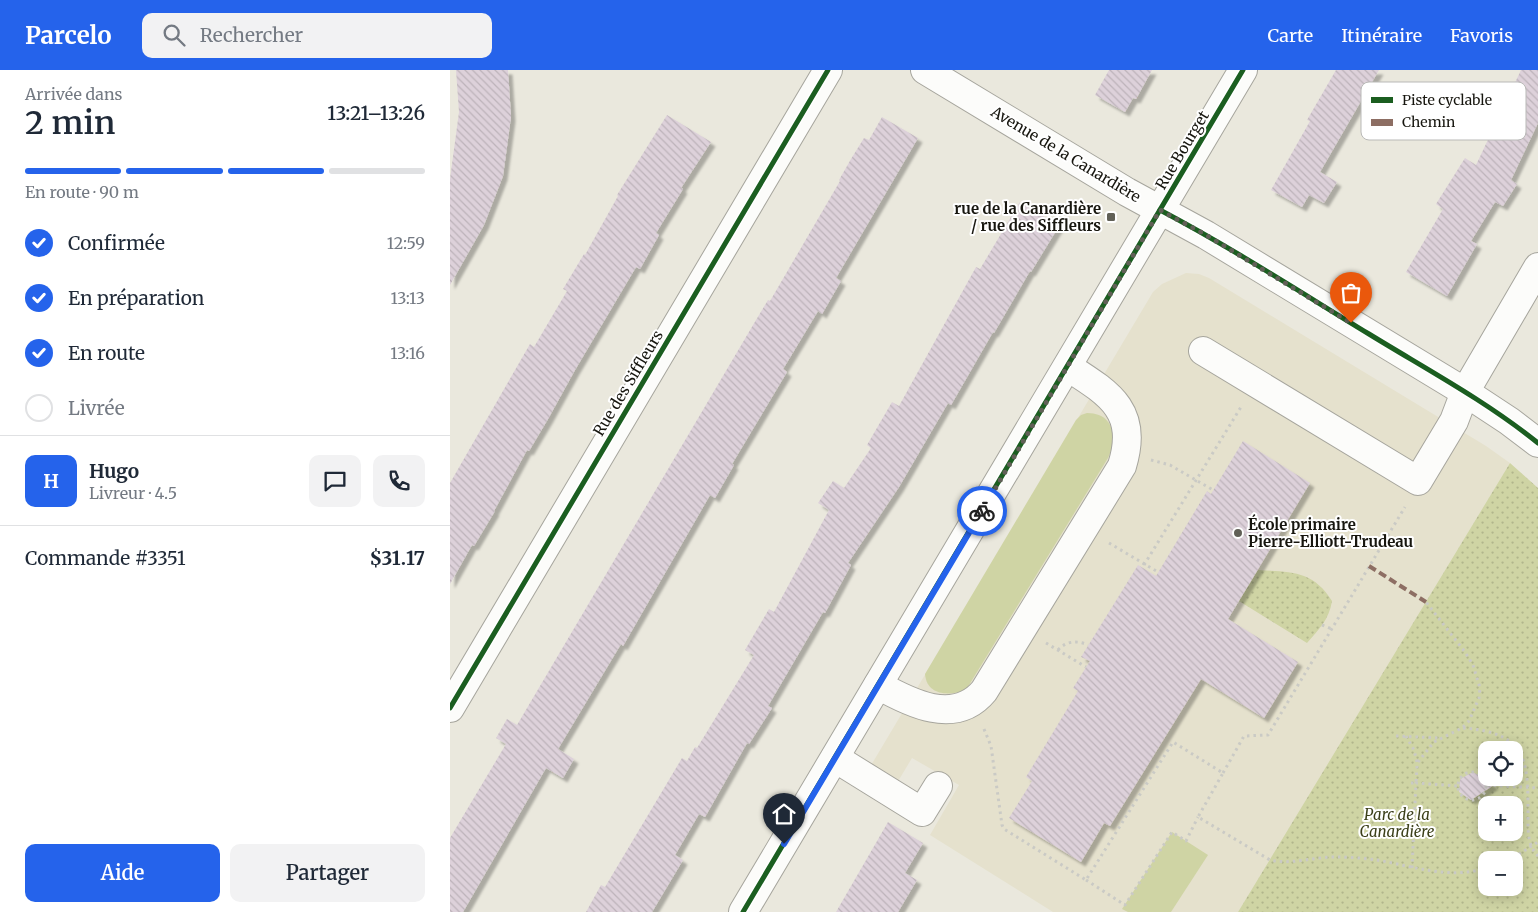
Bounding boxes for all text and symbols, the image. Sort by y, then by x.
search box [142,13,492,58]
text: Parcelo [25,20,112,51]
icon: search [160,21,188,49]
text: Rechercher [200,23,303,47]
text: Carte [1267,24,1313,47]
text: Itinéraire [1341,24,1422,47]
text: Favoris [1450,24,1513,47]
legend [1361,82,1526,140]
text: Arrivée dans [25,84,122,104]
text: Piste cyclable [1402,91,1492,109]
text: 13:21–13:26 [327,101,425,125]
street label: Avenue de la Canardière [987,101,1144,206]
text: 2 min [25,103,115,143]
street label: Rue Bourget [1151,107,1213,193]
text: Chemin [1402,113,1455,131]
text: En route · 90 m [25,182,139,202]
place label: rue de la Canardière / rue des Siffleurs [954,199,1101,235]
marker: rue de la Canardière / rue des Siffleurs [1105,211,1117,223]
icon: check [25,229,53,257]
text: Confirmée [68,231,165,255]
text: 12:59 [387,233,425,253]
pin [1330,272,1372,323]
icon: bag [1337,279,1365,307]
icon: check [25,284,53,312]
text: En préparation [68,286,204,310]
text: 13:13 [391,288,425,308]
street label: Rue des Siffleurs [589,327,667,439]
icon: check [25,339,53,367]
text: En route [68,341,145,365]
text: 13:16 [390,343,425,363]
text: Livrée [68,396,125,420]
button: chat [309,455,361,507]
button: phone [373,455,425,507]
text: Hugo [89,459,139,483]
text: H [43,469,59,493]
text: Livreur · 4.5 [89,483,177,503]
courier [957,486,1007,536]
icon: bike [968,497,996,525]
place label: École primaire Pierre-Elliott-Trudeau [1248,514,1414,551]
marker: École primaire Pierre-Elliott-Trudeau [1232,527,1244,539]
text: Commande #3351 [25,546,186,570]
text: $31.17 [370,546,425,570]
map controls [1478,741,1523,896]
button: locate [1478,741,1523,786]
pin [763,793,805,844]
button: + [1478,796,1523,841]
icon: home [770,800,798,828]
park label: Parc de la Canardière [1360,805,1435,841]
button: Aide [25,844,220,902]
button: Partager [230,844,425,902]
button: − [1478,851,1523,896]

